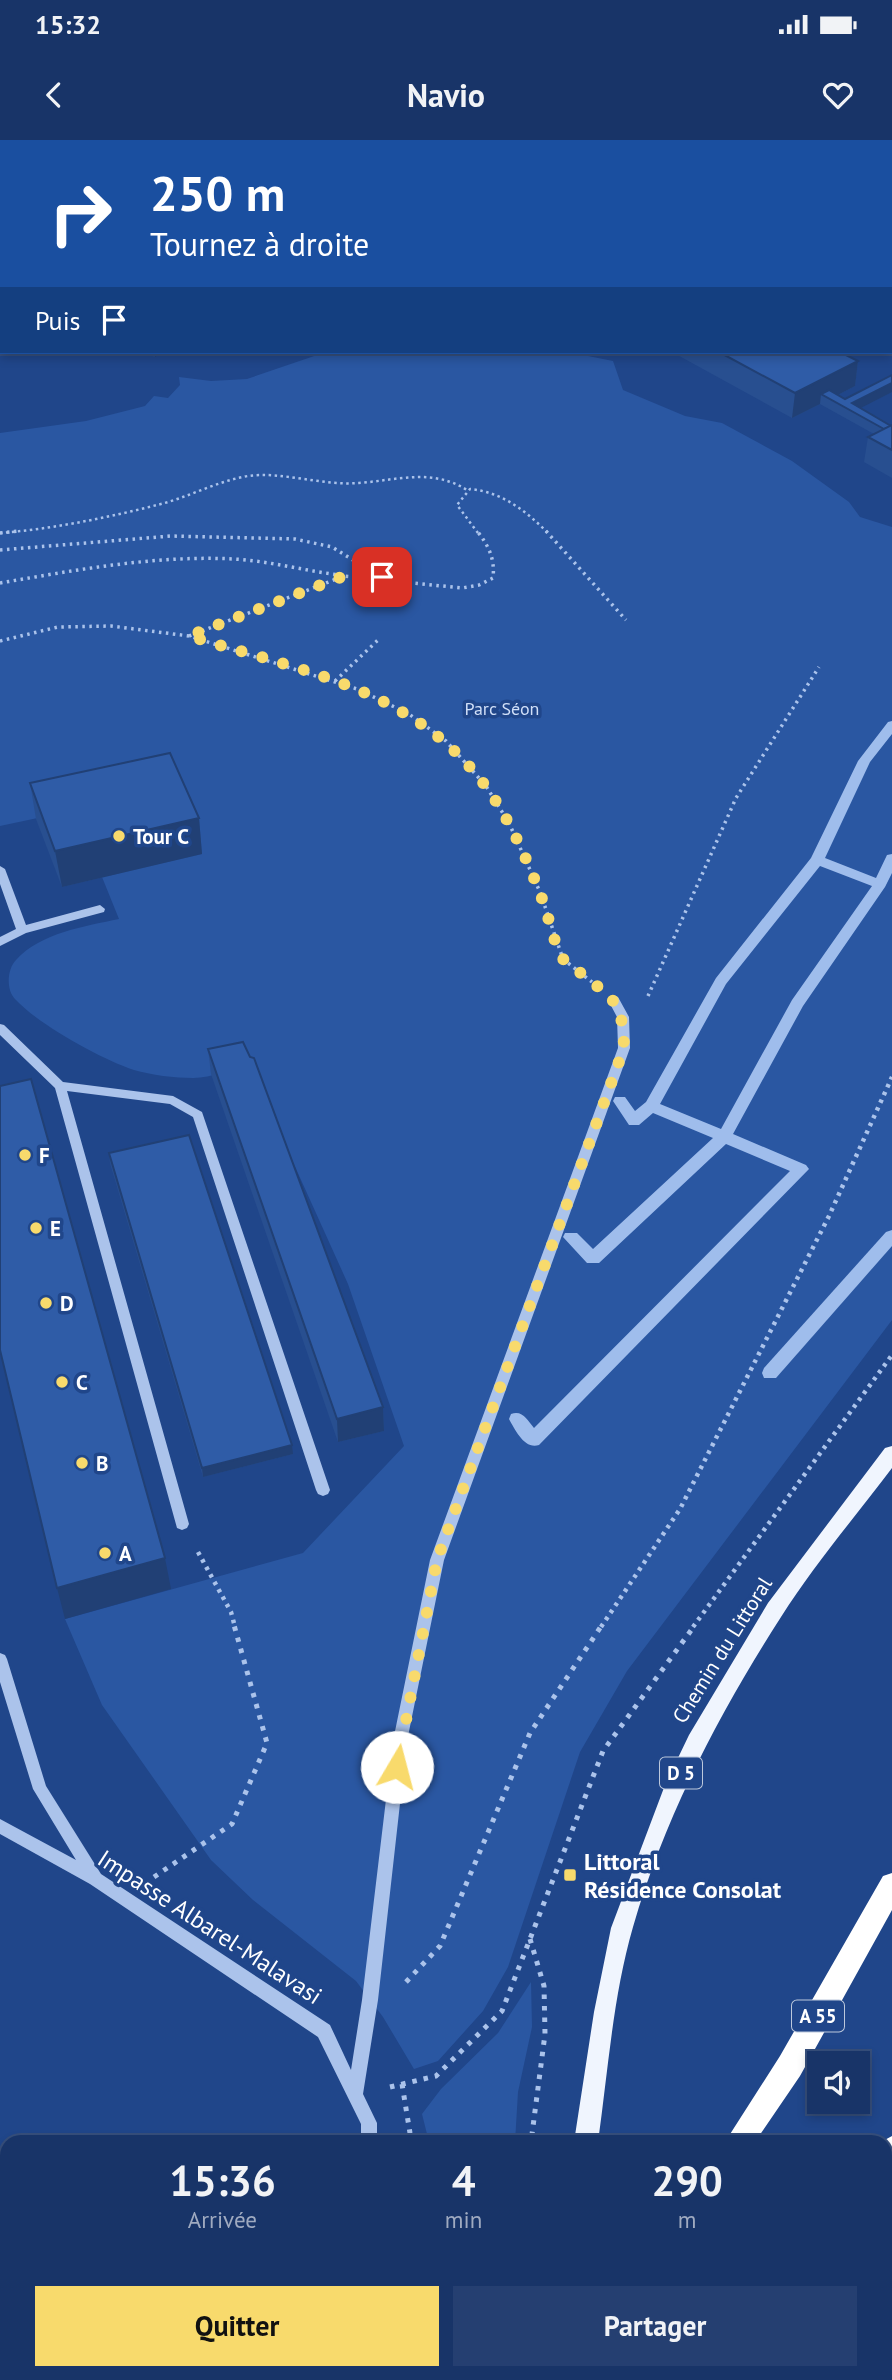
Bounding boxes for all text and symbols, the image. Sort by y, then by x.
text: 15:32 [35,8,101,41]
text: Navio [407,74,485,116]
icon: back [35,76,73,114]
icon: heart [819,76,857,114]
text: 250 m [150,161,285,225]
icon: right [35,168,126,259]
text: Tournez à droite [150,223,369,265]
icon: arrive [95,301,133,339]
text: Puis [35,304,81,337]
pin [352,547,412,607]
icon: arrive [363,558,401,596]
park label: Parc Séon [465,697,539,720]
place label: Tour C [133,823,189,850]
marker: Tour C [111,828,127,844]
place label: F [39,1142,50,1169]
marker: F [17,1147,33,1163]
place label: E [50,1215,61,1242]
marker: E [28,1220,44,1236]
place label: D [60,1290,74,1317]
marker: D [38,1295,54,1311]
place label: C [76,1369,88,1396]
marker: C [54,1374,70,1390]
place label: B [96,1450,108,1477]
marker: B [74,1455,90,1471]
place label: A [119,1540,132,1567]
marker: A [97,1545,113,1561]
street label: Chemin du Littoral [666,1572,778,1728]
position arrow [360,1730,434,1804]
road number: D 5 [660,1758,702,1788]
street label: Impasse Albarel-Malavasi [92,1843,328,2011]
place label: Littoral Résidence Consolat [584,1846,782,1905]
marker: Littoral Résidence Consolat [562,1867,578,1883]
road number: A 55 [792,2000,844,2032]
map controls [807,2051,870,2114]
button: sound [807,2051,870,2114]
text: 15:36 [169,2153,276,2208]
text: 4 [452,2153,475,2208]
text: 290 [651,2153,723,2208]
text: Arrivée [188,2205,257,2234]
text: min [445,2205,482,2234]
text: m [678,2205,696,2234]
button: Quitter [35,2286,439,2366]
button: Partager [453,2286,857,2366]

